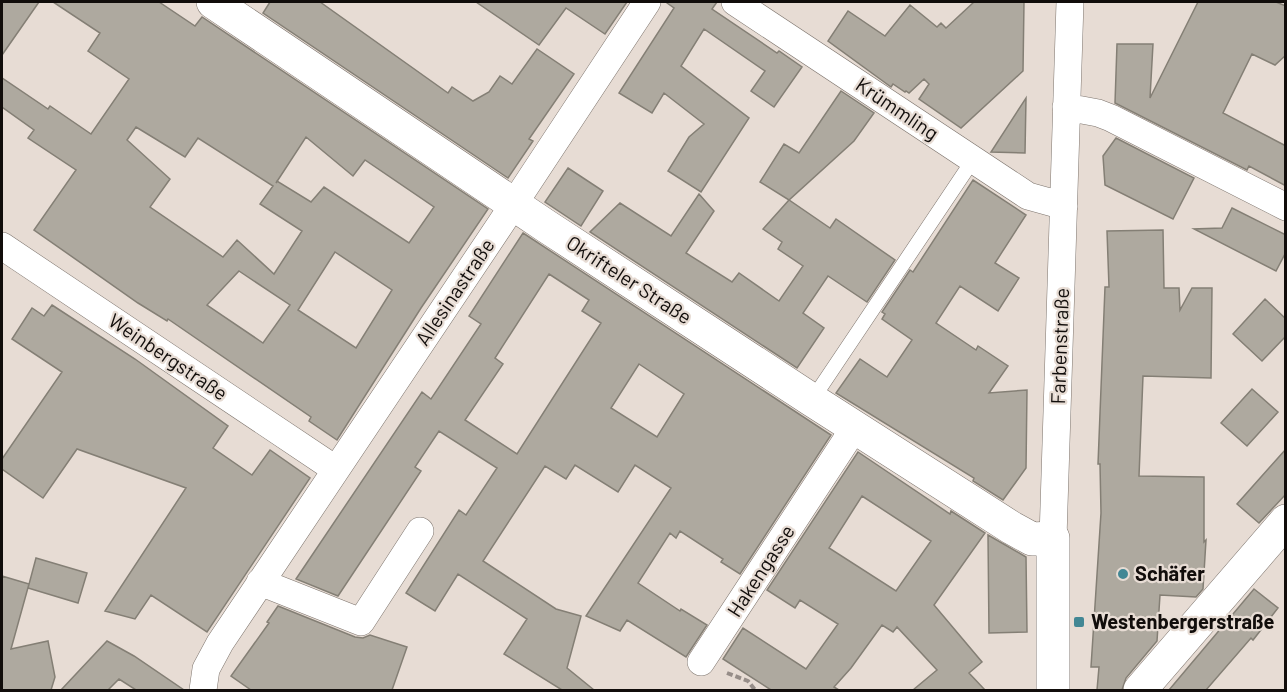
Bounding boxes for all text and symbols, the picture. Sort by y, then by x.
street label: Krümmling [852,72,943,145]
street label: Okrifteler Straße [562,230,697,329]
street label: Allesinastraße [410,233,499,349]
street label: Farbenstraße [1045,287,1073,405]
street label: Weinbergstraße [105,308,233,405]
street label: Hakengasse [722,520,799,621]
place label: Schäfer [1135,561,1205,585]
marker: Schäfer [1116,567,1130,581]
place label: Westenbergerstraße [1091,609,1275,633]
marker: Westenbergerstraße [1072,615,1086,629]

